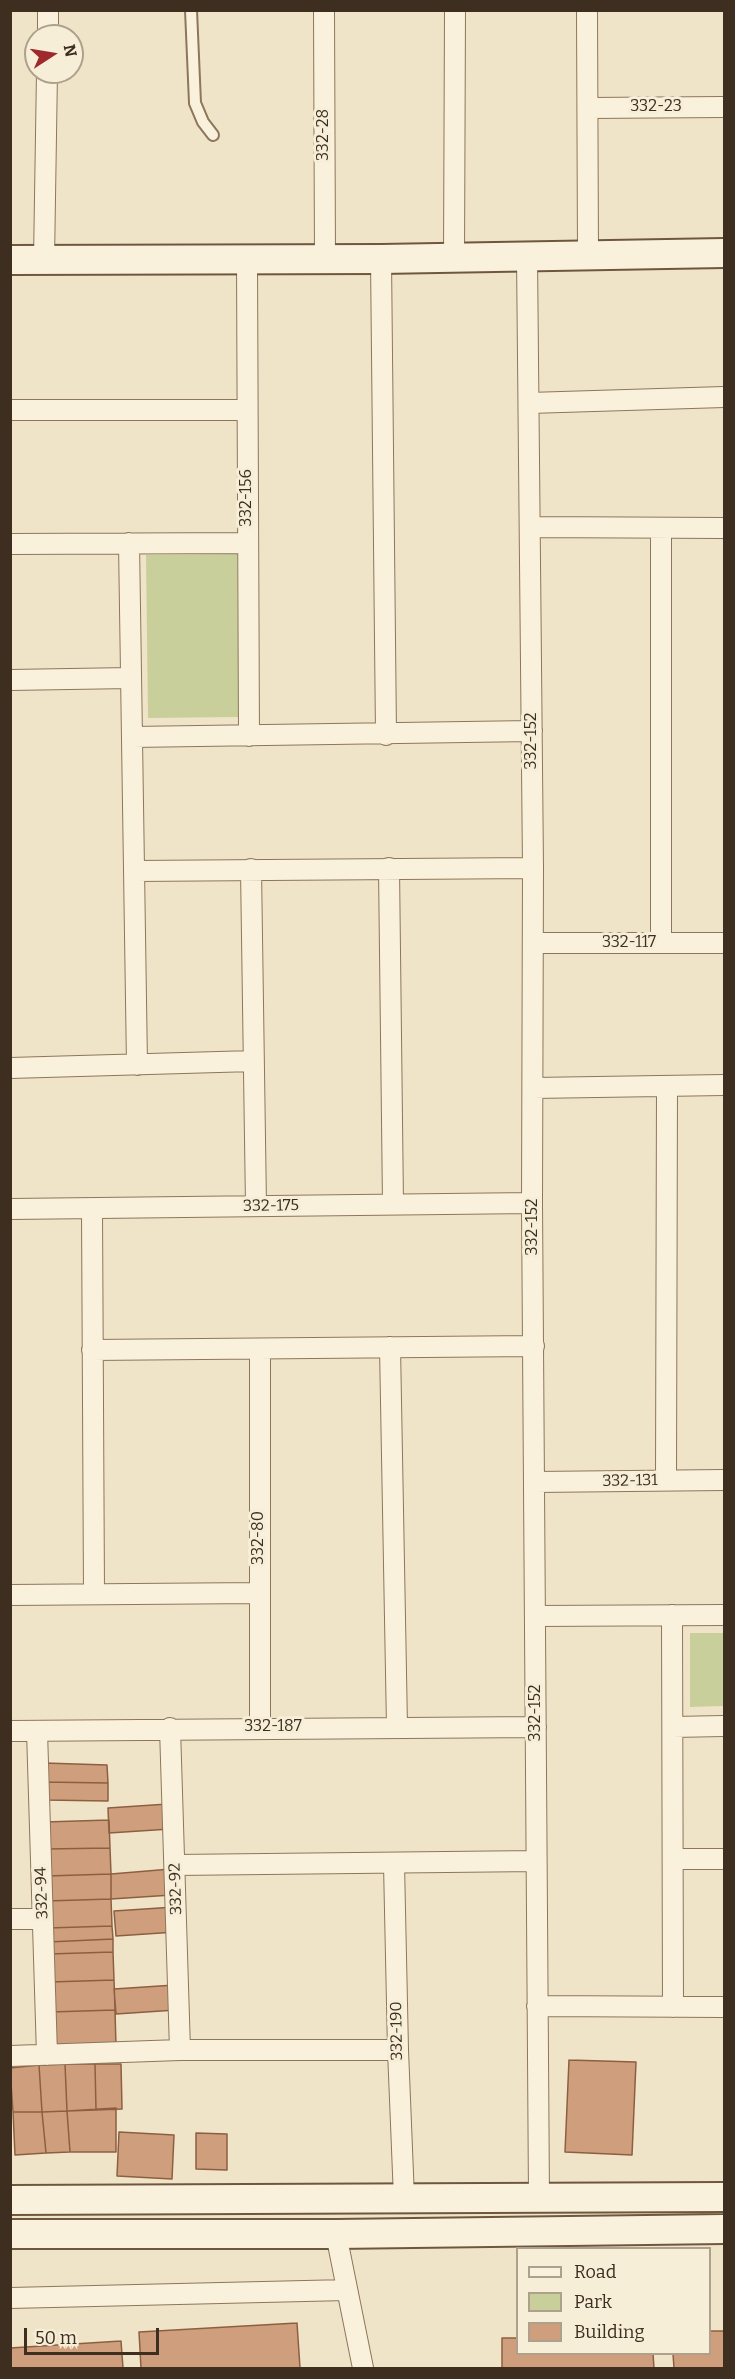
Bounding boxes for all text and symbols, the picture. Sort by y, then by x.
north arrow [24,24,84,84]
text: N [60,43,81,59]
street label: 332-23 [630,97,682,117]
street label: 332-28 [314,109,334,161]
street label: 332-156 [237,469,257,527]
street label: 332-152 [522,713,542,769]
street label: 332-117 [602,933,656,953]
street label: 332-175 [243,1196,299,1216]
street label: 332-152 [523,1199,543,1255]
street label: 332-131 [602,1471,658,1491]
street label: 332-80 [249,1511,269,1565]
street label: 332-152 [526,1685,546,1741]
street label: 332-187 [244,1717,302,1737]
street label: 332-92 [165,1863,187,1915]
street label: 332-94 [31,1866,53,1920]
street label: 332-190 [387,2001,407,2061]
legend [516,2247,711,2355]
text: Road [574,2261,616,2283]
text: Park [574,2291,612,2313]
scale bar [27,2316,162,2354]
text: Building [574,2321,645,2343]
text: 50 m [35,2327,77,2349]

